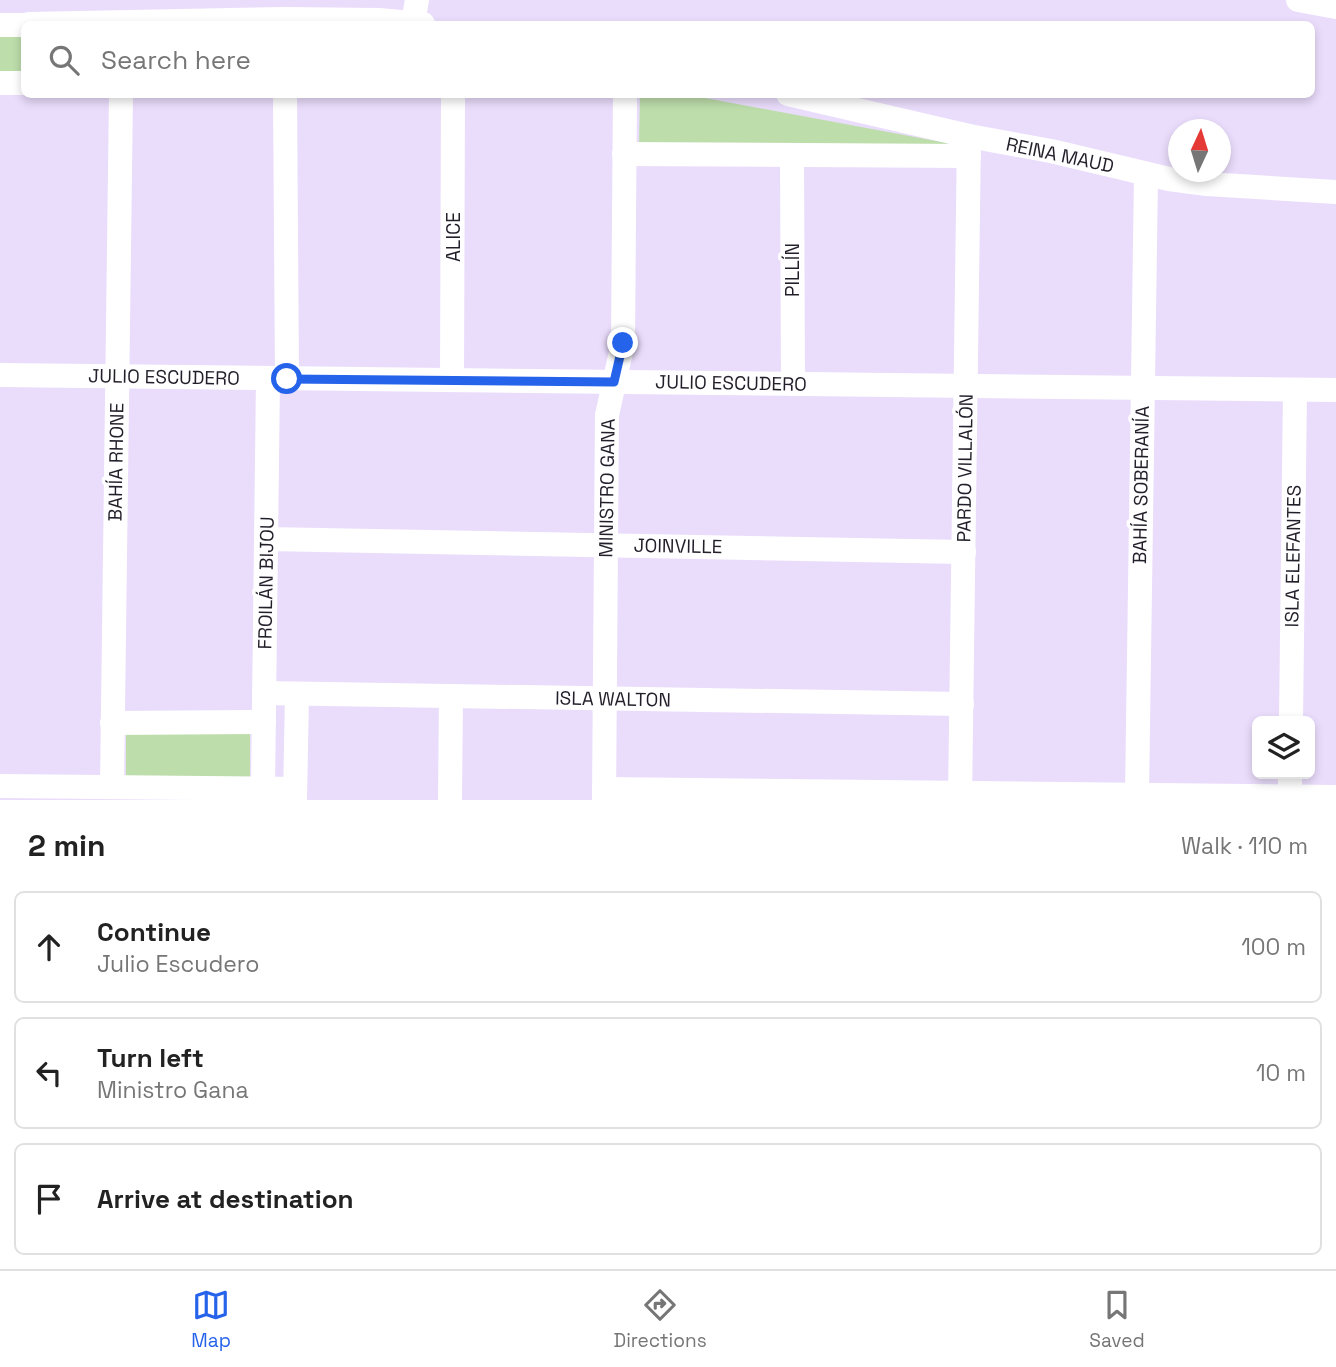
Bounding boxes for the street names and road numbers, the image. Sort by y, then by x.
street label: REINA MAUD [1004,131,1116,179]
street label: ALICE [441,212,466,262]
street label: PILLÍN [780,243,805,297]
street label: JULIO ESCUDERO [88,363,240,391]
street label: JULIO ESCUDERO [655,369,807,397]
street label: PARDO VILLALÓN [951,393,979,543]
street label: BAHÍA RHONE [102,402,130,522]
street label: BAHÍA SOBERANÍA [1127,406,1155,564]
street label: MINISTRO GANA [593,418,621,558]
street label: ISLA ELEFANTES [1279,485,1307,627]
street label: FROILÁN BIJOU [252,516,280,650]
street label: JOINVILLE [633,533,723,559]
street label: ISLA WALTON [555,685,671,713]

